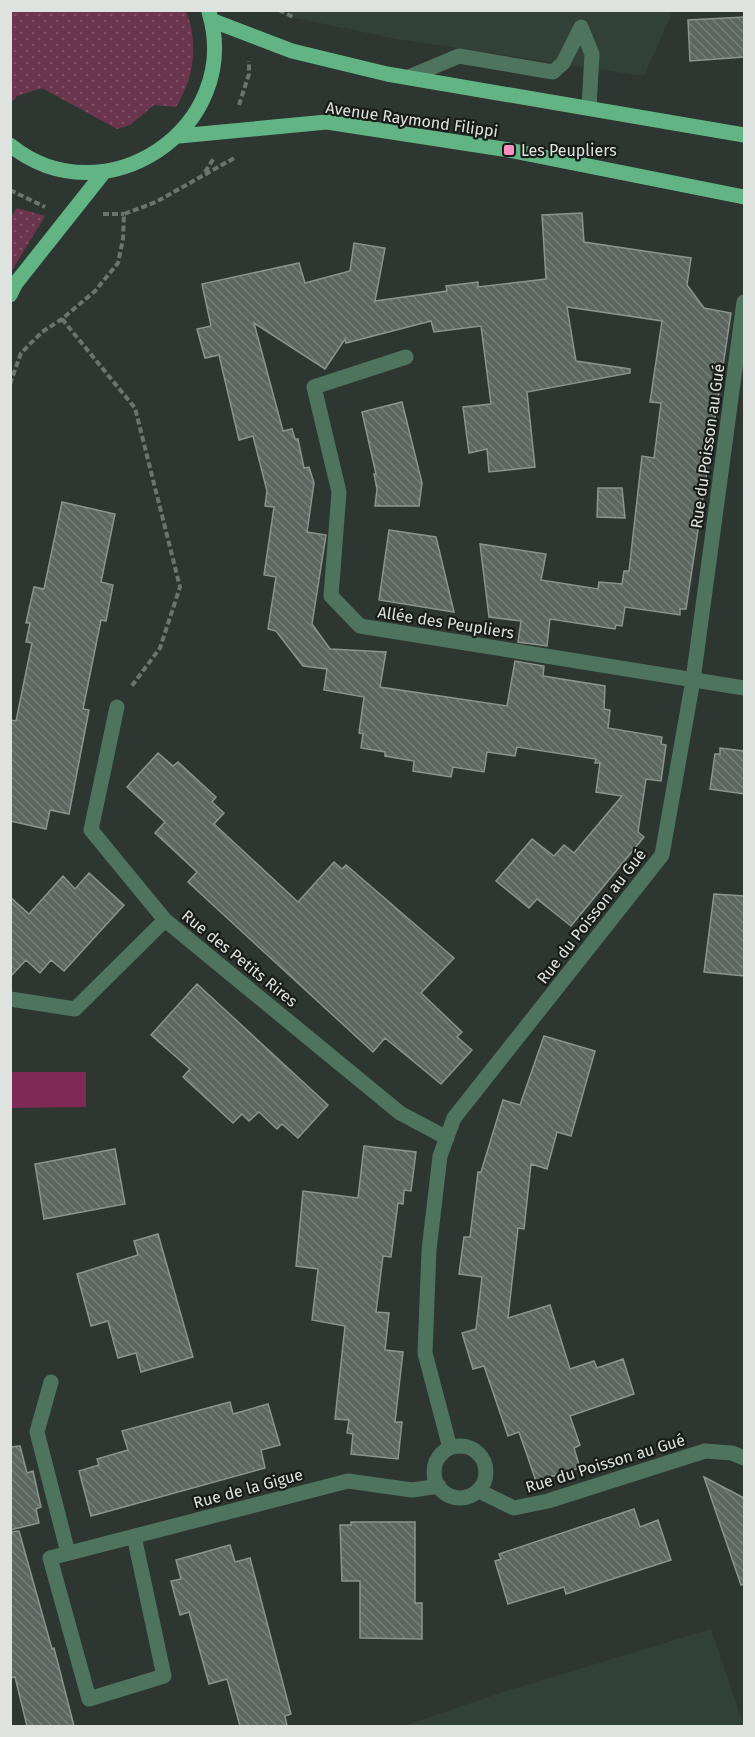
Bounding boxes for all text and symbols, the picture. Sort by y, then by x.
street label: Avenue Raymond Filippi [324,98,499,141]
place label: Les Peupliers [521,141,617,160]
marker: Les Peupliers [502,143,516,157]
street label: Rue du Poisson au Gué [687,363,728,530]
street label: Allée des Peupliers [376,602,515,643]
street label: Rue du Poisson au Gué [533,845,650,988]
street label: Rue des Petits Rires [178,906,301,1011]
street label: Rue du Poisson au Gué [523,1430,687,1497]
street label: Rue de la Gigue [191,1465,305,1512]

